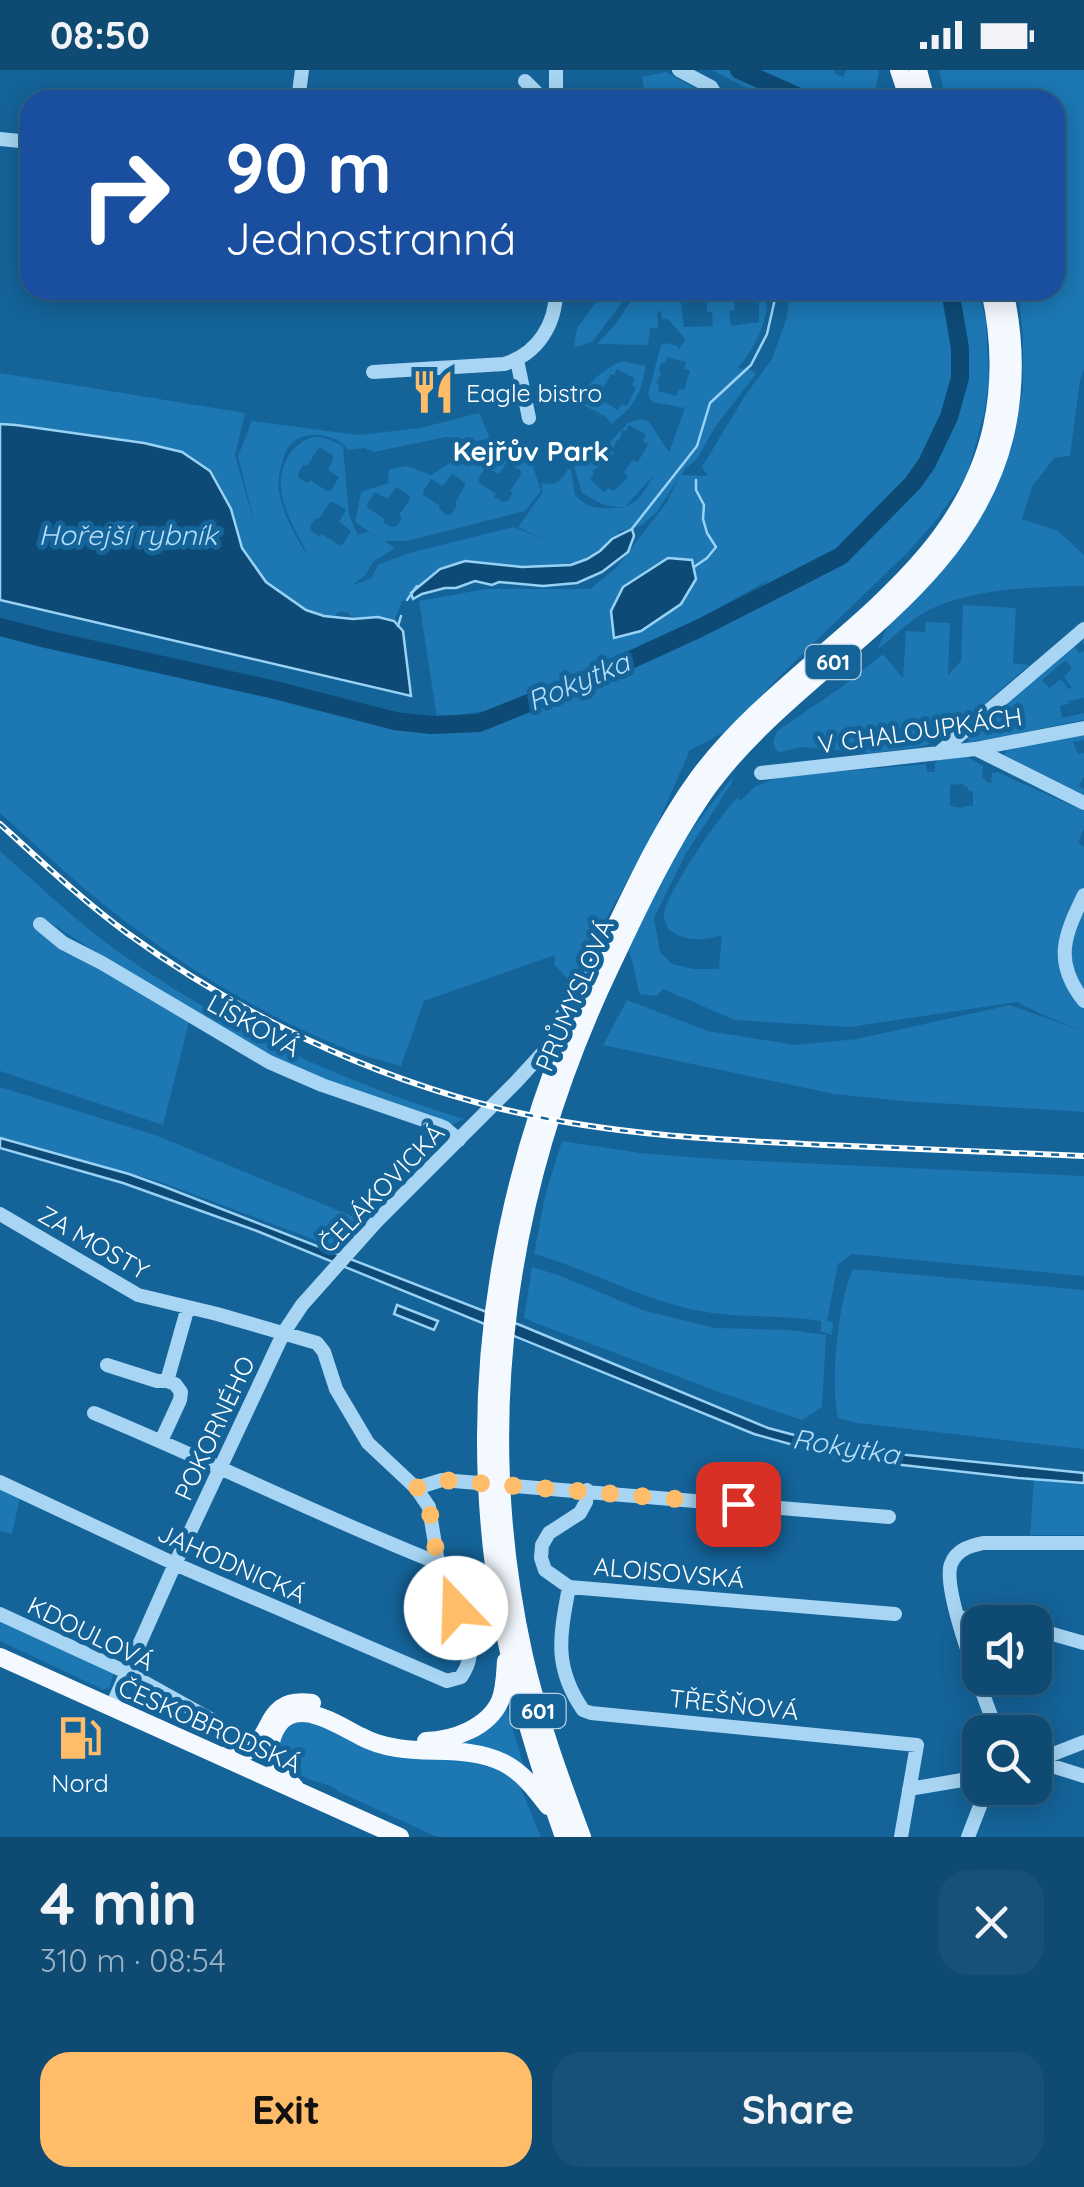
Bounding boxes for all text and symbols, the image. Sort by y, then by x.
text: 08:50 [50,11,150,59]
text: 90 m [225,123,392,211]
icon: right [60,130,190,260]
text: Jednostranná [225,210,516,266]
restaurant icon: Eagle bistro [409,368,457,416]
place label: Eagle bistro [466,377,602,408]
district label: Kejřův Park [453,433,609,468]
water label: Hořejší rybník [39,517,220,552]
water label: Rokytka [522,643,636,718]
road number: 601 [806,645,860,679]
street label: V CHALOUPKÁCH [816,700,1024,760]
street label: PRŮMYSLOVÁ [528,914,620,1076]
street label: LÍSKOVÁ [202,987,306,1063]
street label: ČELÁKOVICKÁ [312,1117,450,1259]
street label: ZA MOSTY [33,1198,155,1286]
street label: POKORNÉHO [167,1351,261,1505]
water label: Rokytka [790,1420,904,1472]
pin [696,1462,781,1547]
icon: arrive [711,1477,766,1532]
street label: JAHODNICKÁ [153,1516,311,1610]
street label: ALOISOVSKÁ [592,1550,746,1594]
position arrow [404,1556,508,1660]
street label: KDOULOVÁ [23,1589,159,1677]
map controls [962,1605,1052,1805]
button: sound [962,1605,1052,1695]
street label: ČESKOBRODSKÁ [114,1671,306,1779]
street label: TŘEŠŇOVÁ [668,1682,800,1726]
road number: 601 [510,1694,566,1728]
fuel station icon: Nord [56,1714,104,1762]
button: search [962,1715,1052,1805]
place label: Nord [51,1767,109,1798]
text: 4 min [40,1865,197,1940]
button: close [939,1870,1044,1975]
text: 310 m · 08:54 [40,1940,226,1980]
button: Exit [40,2052,532,2167]
button: Share [552,2052,1044,2167]

